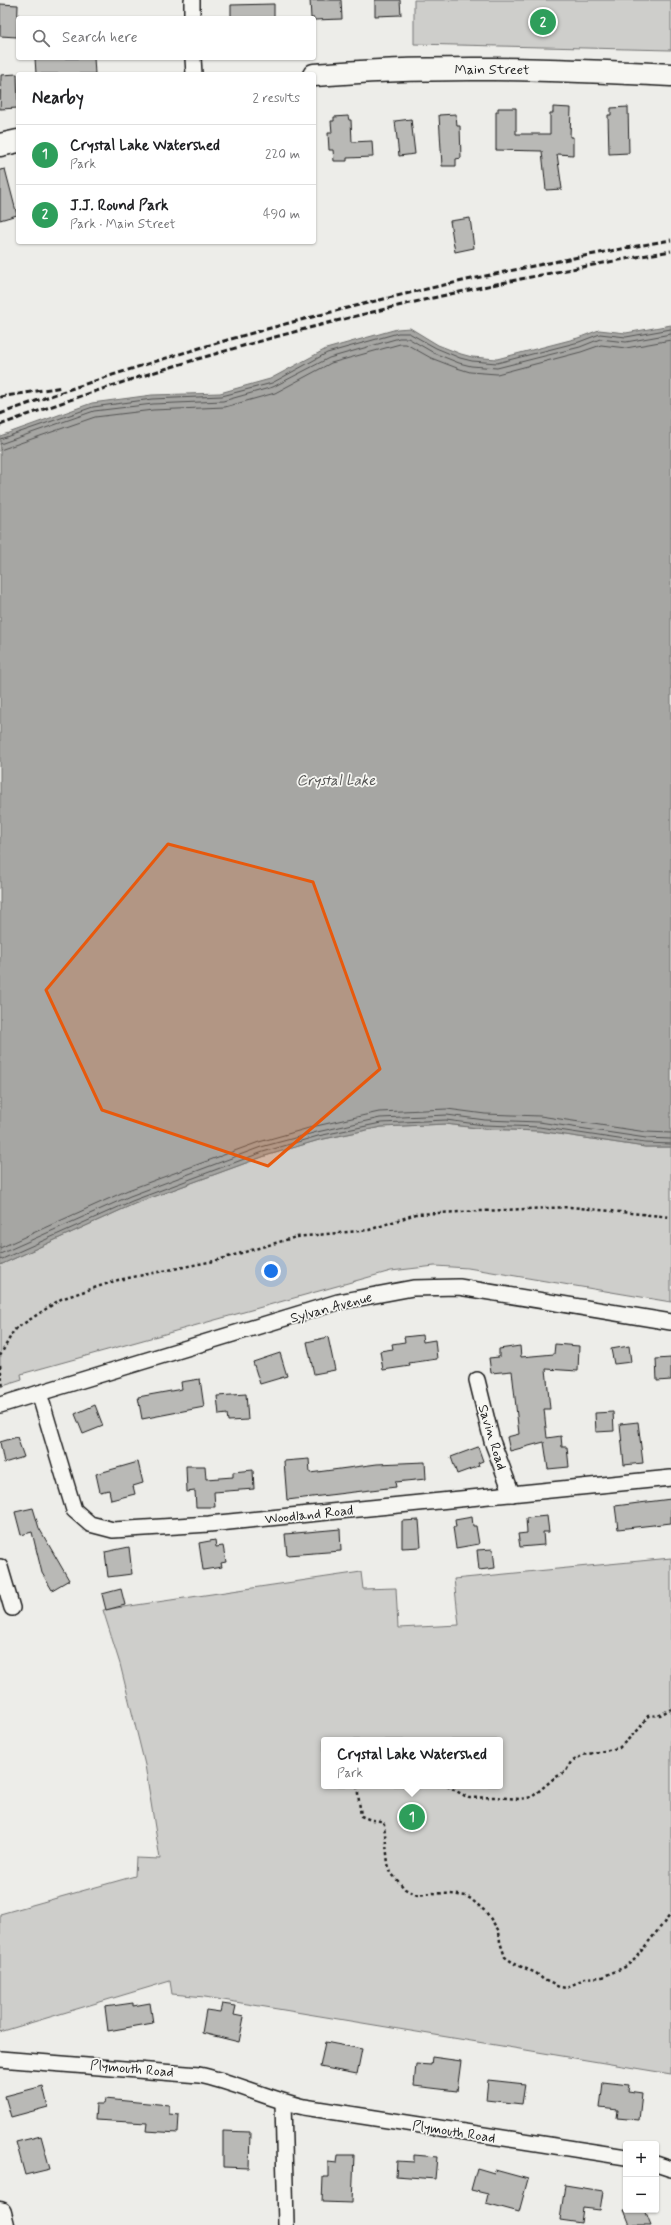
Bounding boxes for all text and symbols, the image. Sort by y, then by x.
pin: 2 [530,7,556,37]
search box [16,16,316,60]
icon: search [30,27,52,49]
text: Search here [62,28,138,48]
street label: Main Street [454,61,530,79]
text: Nearby [32,87,84,109]
text: 2 results [253,90,300,107]
text: Crystal Lake Watershed [70,136,220,156]
text: 1 [42,146,48,163]
text: 220 m [265,146,300,163]
text: Park [70,156,96,173]
text: J.J. Round Park [70,196,169,216]
text: 2 [42,206,48,223]
text: 490 m [263,206,300,223]
text: Park · Main Street [70,216,176,233]
water label: Crystal Lake [297,771,376,791]
your location [261,1261,281,1281]
street label: Sylvan Avenue [288,1288,374,1328]
street label: Savin Road [474,1402,511,1472]
street label: Woodland Road [264,1501,354,1529]
popup [321,1737,503,1789]
text: Crystal Lake Watershed [337,1745,487,1765]
text: Park [337,1765,363,1782]
pin: 1 [399,1802,425,1832]
street label: Plymouth Road [89,2056,174,2082]
street label: Plymouth Road [411,2117,497,2147]
map controls [623,2141,659,2213]
button: + [623,2141,659,2177]
button: − [623,2177,659,2213]

